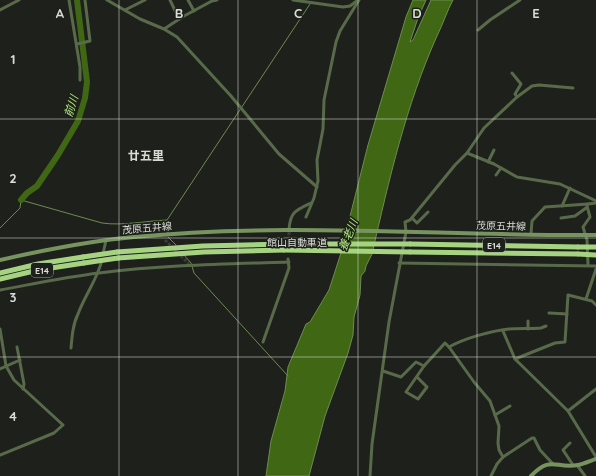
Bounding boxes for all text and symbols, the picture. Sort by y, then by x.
text: A [56,5,65,21]
text: B [175,5,183,21]
text: C [294,5,302,21]
text: D [412,5,422,21]
text: E [532,5,540,21]
text: 1 [10,51,16,67]
water label: 前川 [61,92,81,119]
district label: 廿五里 [128,148,164,163]
text: 2 [9,170,17,186]
water label: 養老川 [335,216,361,253]
street label: 茂原五井線 [122,219,172,237]
street label: 茂原五井線 [476,219,526,233]
street label: 館山自動車道 [267,236,327,249]
road number: E14 [483,238,505,252]
road number: E14 [31,263,53,277]
text: 3 [10,289,17,305]
text: 4 [9,408,17,424]

